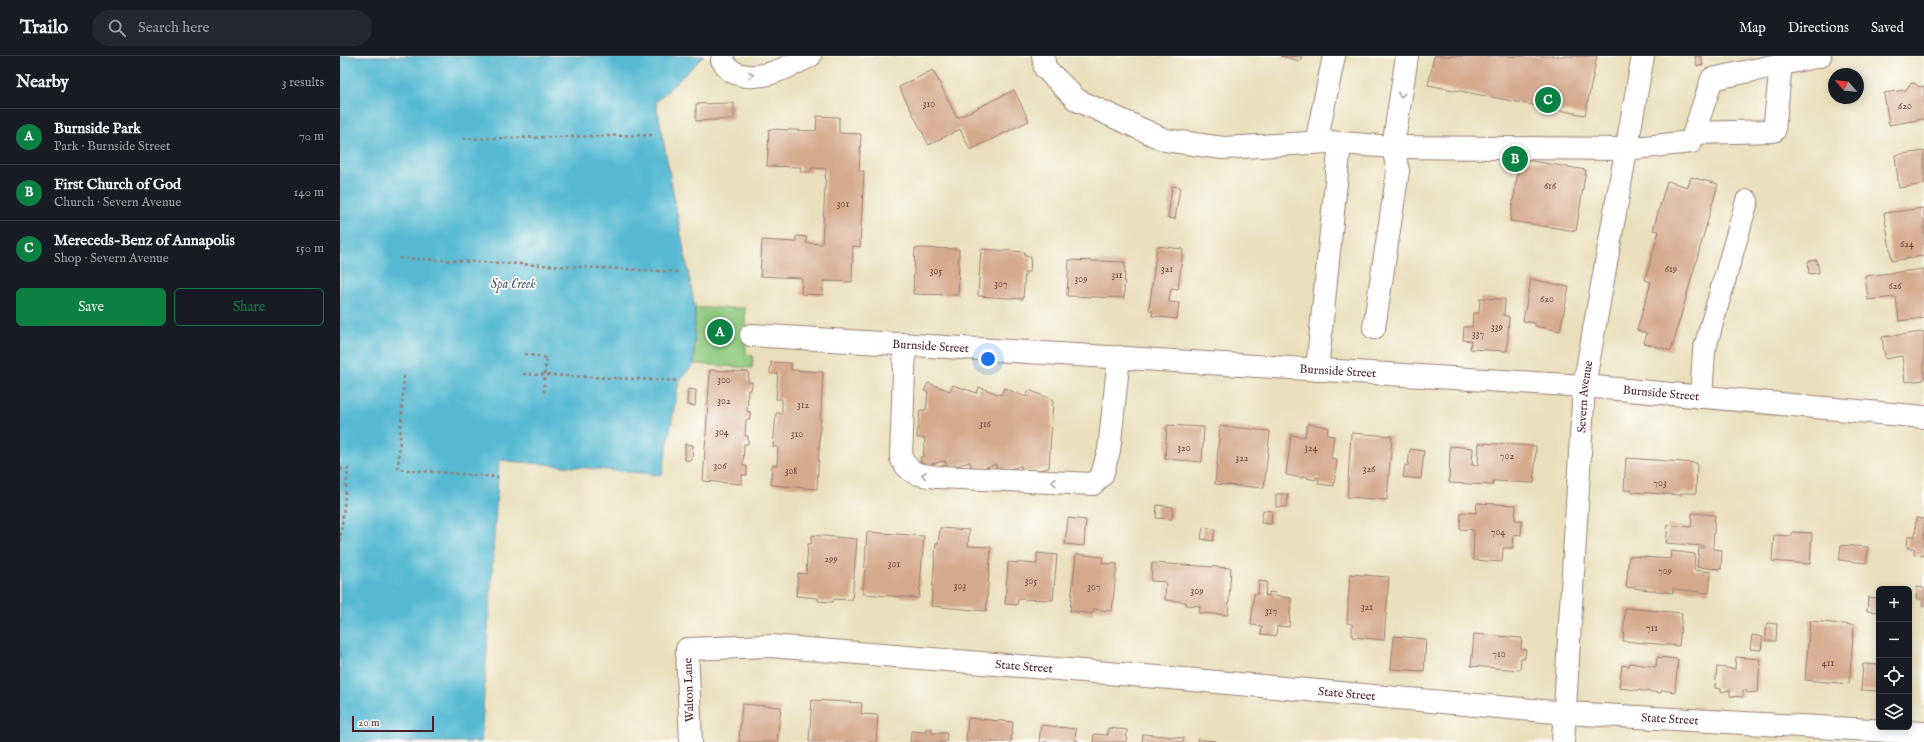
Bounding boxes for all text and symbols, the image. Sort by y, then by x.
search box [92,10,372,46]
text: Trailo [20,16,68,40]
icon: search [106,17,128,39]
text: Search here [138,18,209,37]
text: Map [1739,19,1766,37]
text: Directions [1788,19,1849,37]
text: Saved [1871,19,1904,37]
north arrow [1828,68,1864,104]
one-way arrow [748,71,754,79]
text: Nearby [16,72,69,93]
text: 3 results [282,74,324,91]
pin: C [1535,85,1561,115]
one-way arrow [1397,91,1406,98]
house number: 310 [923,98,935,111]
house number: 620 [1898,100,1912,113]
text: Burnside Park [54,119,141,138]
text: A [25,128,33,145]
text: 70 m [299,128,324,145]
text: Park · Burnside Street [54,138,170,155]
pin: B [1502,144,1528,174]
text: First Church of God [54,175,181,194]
house number: 616 [1544,180,1557,193]
text: B [25,184,33,201]
text: 140 m [294,184,324,201]
text: Church · Severn Avenue [54,194,181,211]
house number: 301 [837,198,849,211]
text: Mereceds-Benz of Annapolis [54,231,235,250]
house number: 624 [1900,238,1914,251]
text: C [24,240,34,257]
text: 150 m [295,240,324,257]
text: Shop · Severn Avenue [54,250,169,267]
house number: 321 [1161,263,1173,276]
house number: 619 [1665,263,1677,276]
house number: 305 [930,265,943,278]
house number: 311 [1111,269,1123,282]
house number: 309 [1074,273,1088,286]
water label: Spa Creek [491,276,536,293]
house number: 307 [994,278,1008,291]
house number: 626 [1888,280,1902,293]
button: Save [16,288,166,326]
button: Share [174,288,324,326]
house number: 620 [1540,293,1554,306]
pin: A [707,317,733,347]
house number: 339 [1491,321,1503,334]
house number: 337 [1472,328,1484,341]
street label: Burnside Street [892,336,969,356]
your location [978,349,998,369]
street label: Severn Avenue [1574,359,1596,433]
street label: Burnside Street [1299,361,1377,381]
house number: 300 [717,374,731,387]
street label: Burnside Street [1622,382,1700,404]
house number: 302 [717,395,731,408]
house number: 312 [797,399,809,412]
house number: 316 [979,418,992,431]
house number: 304 [715,426,729,439]
house number: 310 [791,428,803,441]
house number: 320 [1177,442,1191,455]
house number: 324 [1304,442,1318,455]
house number: 702 [1500,450,1514,463]
house number: 322 [1235,452,1249,465]
house number: 306 [714,460,727,473]
house number: 326 [1363,463,1376,476]
house number: 308 [785,465,797,478]
one-way arrow [921,471,928,480]
house number: 703 [1653,477,1667,490]
one-way arrow [1051,478,1057,486]
house number: 704 [1491,526,1505,539]
house number: 299 [824,553,838,566]
house number: 301 [888,558,900,571]
house number: 709 [1658,565,1672,578]
house number: 305 [1025,575,1038,588]
house number: 303 [954,580,966,593]
house number: 307 [1087,581,1101,594]
house number: 309 [1190,585,1204,598]
map controls [1876,586,1912,730]
button: + [1876,586,1912,622]
house number: 321 [1361,601,1373,614]
house number: 317 [1265,605,1277,618]
house number: 711 [1646,622,1658,635]
button: − [1876,622,1912,658]
house number: 710 [1492,648,1506,661]
street label: Walton Lane [680,657,698,722]
street label: State Street [995,657,1053,676]
house number: 411 [1822,657,1834,670]
button: locate [1876,658,1912,694]
street label: State Street [1318,684,1376,704]
button: layers [1876,694,1912,730]
street label: State Street [1641,710,1699,728]
scale bar [352,714,434,733]
text: 20 m [358,716,379,730]

